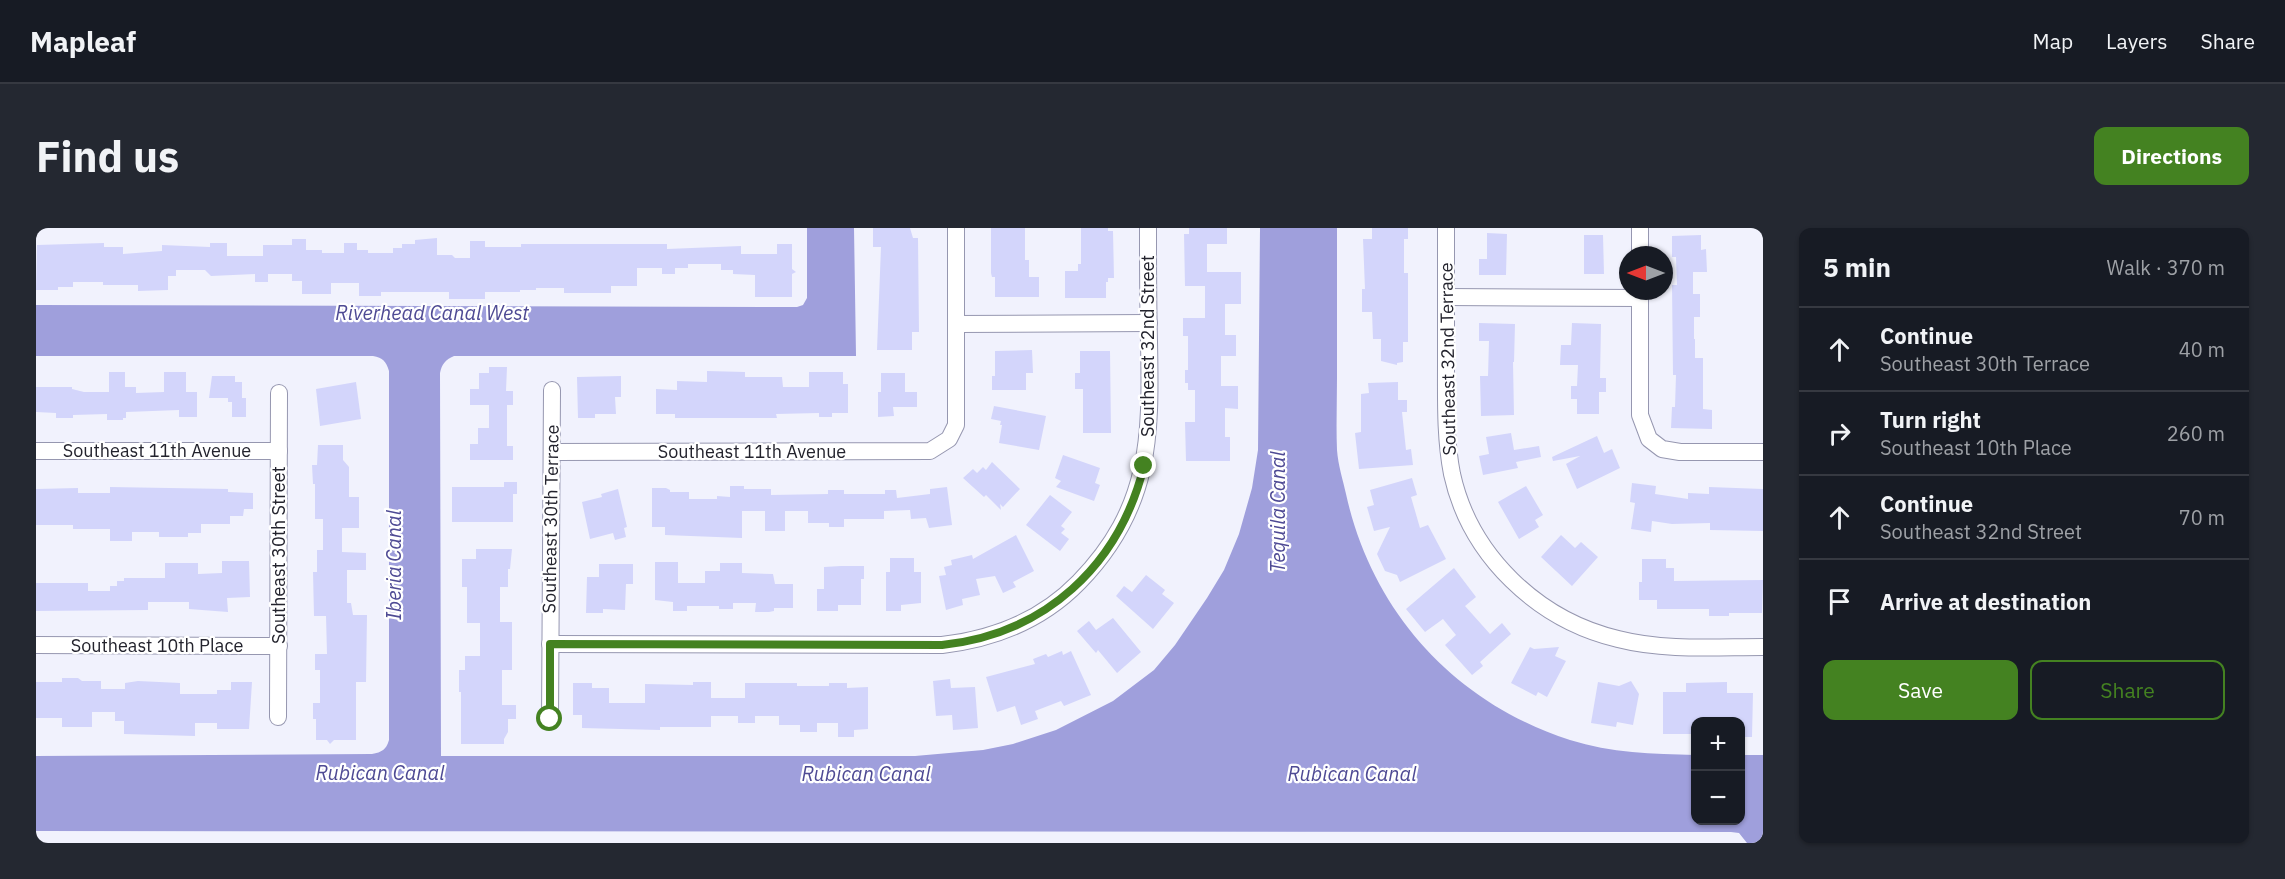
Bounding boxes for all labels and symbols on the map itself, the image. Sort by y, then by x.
north arrow [1619,246,1673,300]
street label: Southeast 32nd Street [1136,255,1159,437]
street label: Southeast 32nd Terrace [1434,262,1461,456]
water label: Riverhead Canal West [335,299,529,326]
street label: Southeast 30th Terrace [537,424,564,614]
street label: Southeast 11th Avenue [63,439,251,462]
street label: Southeast 11th Avenue [658,440,846,463]
water label: Tequila Canal [1264,451,1291,573]
route end [1130,452,1156,478]
street label: Southeast 30th Street [267,466,290,644]
water label: Iberia Canal [380,509,407,620]
street label: Southeast 10th Place [71,634,243,657]
route start [536,705,562,731]
water label: Rubican Canal [315,759,445,786]
water label: Rubican Canal [801,760,931,787]
water label: Rubican Canal [1287,760,1417,787]

